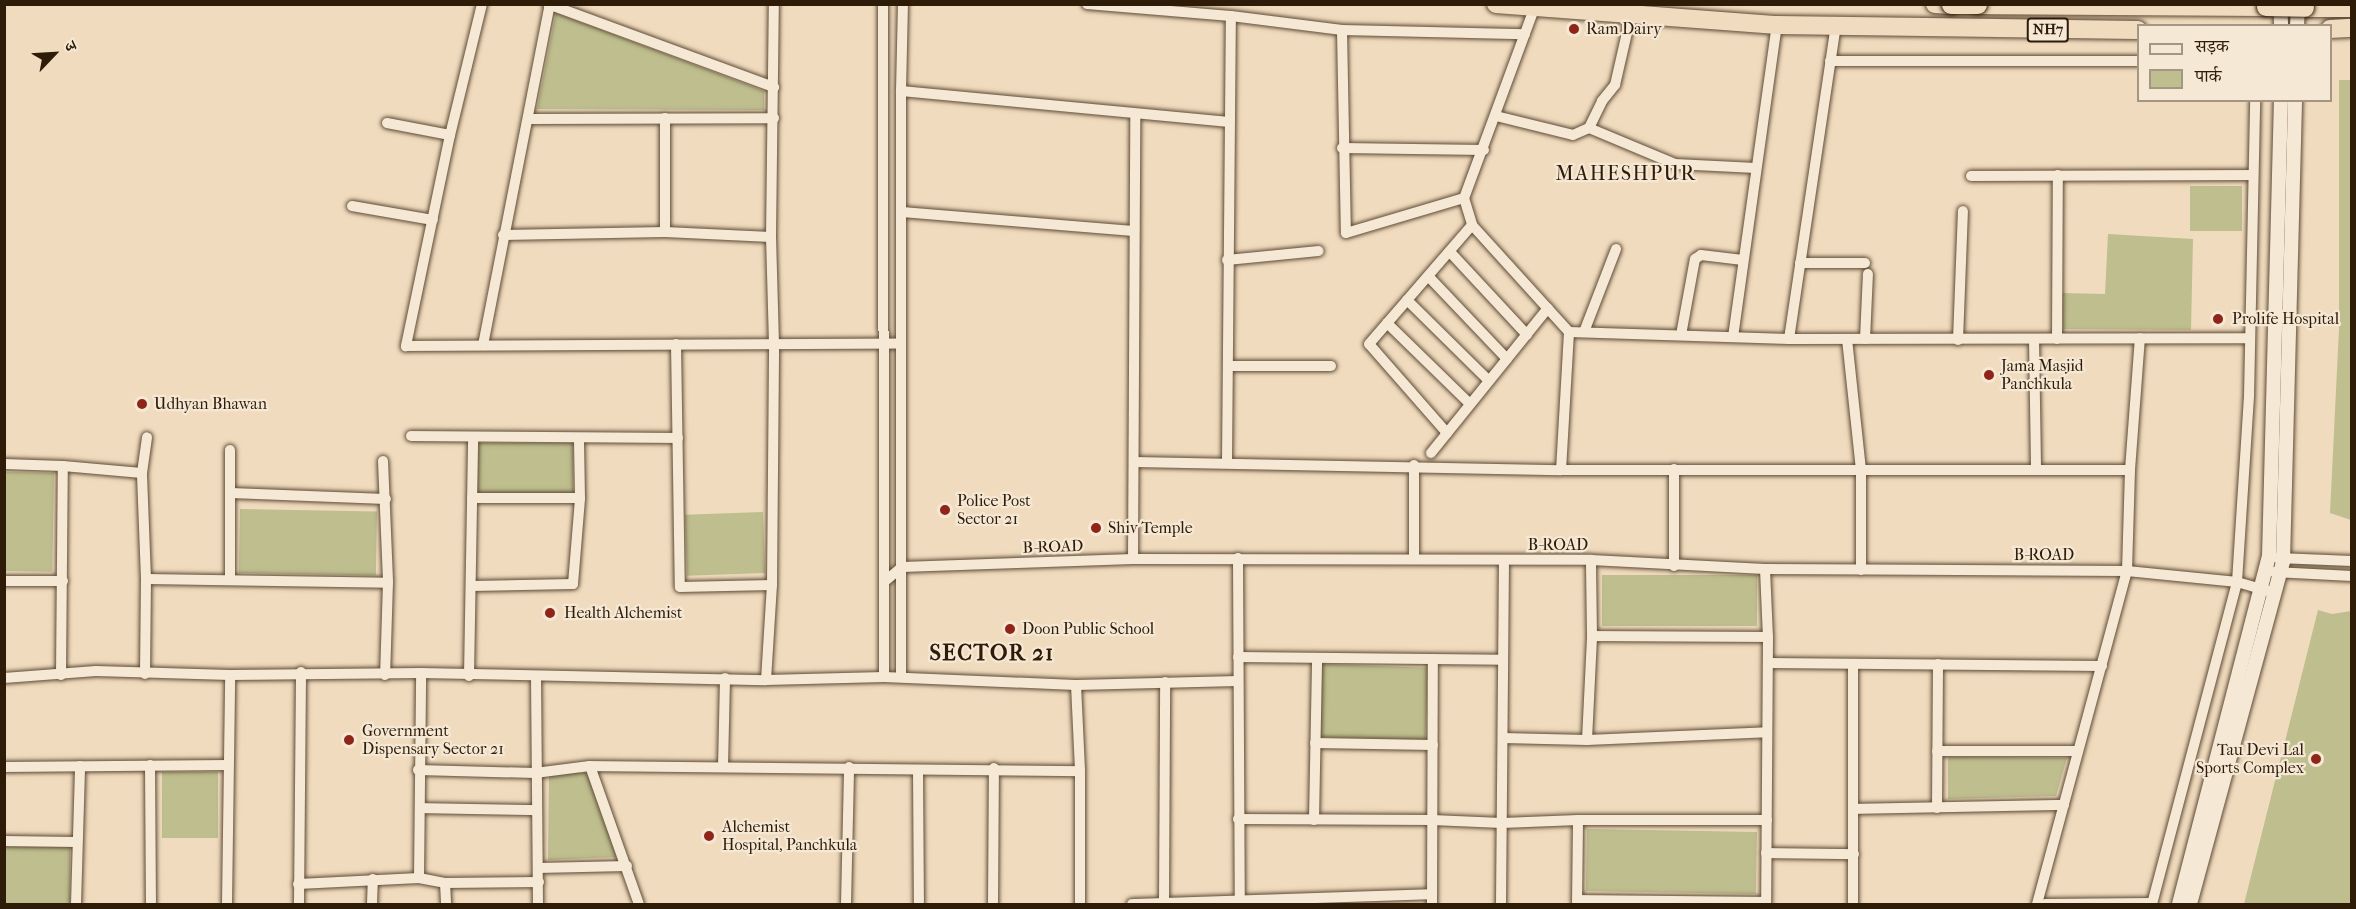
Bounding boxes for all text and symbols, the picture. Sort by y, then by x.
road number: NH7 [2026,18,2070,42]
place label: Ram Dairy [1586,19,1662,39]
marker: Ram Dairy [1567,22,1581,36]
north arrow [24,24,84,84]
legend [2137,24,2332,102]
text: सड़क [2195,36,2229,57]
text: उ [60,38,81,54]
text: पार्क [2195,66,2222,87]
district label: MAHESHPUR [1555,161,1697,185]
place label: Prolife Hospital [2232,309,2339,329]
marker: Prolife Hospital [2209,310,2227,328]
place label: Jama Masjid Panchkula [2001,356,2084,394]
marker: Jama Masjid Panchkula [1982,368,1996,382]
place label: Udhyan Bhawan [154,394,267,414]
marker: Udhyan Bhawan [135,397,149,411]
place label: Police Post Sector 21 [957,491,1031,529]
marker: Police Post Sector 21 [938,503,952,517]
place label: Shiv Temple [1108,518,1193,538]
marker: Shiv Temple [1089,521,1103,535]
street label: B-ROAD [1528,535,1588,555]
street label: B-ROAD [1022,536,1084,558]
street label: B-ROAD [2014,545,2074,565]
place label: Health Alchemist [564,603,682,623]
marker: Health Alchemist [541,604,559,622]
place label: Doon Public School [1022,619,1154,639]
marker: Doon Public School [1003,622,1017,636]
district label: SECTOR 21 [930,641,1054,667]
place label: Government Dispensary Sector 21 [362,721,504,759]
marker: Government Dispensary Sector 21 [340,731,358,749]
place label: Tau Devi Lal Sports Complex [2196,740,2304,778]
marker: Tau Devi Lal Sports Complex [2309,752,2323,766]
place label: Alchemist Hospital, Panchkula [722,817,857,855]
marker: Alchemist Hospital, Panchkula [700,827,718,845]

